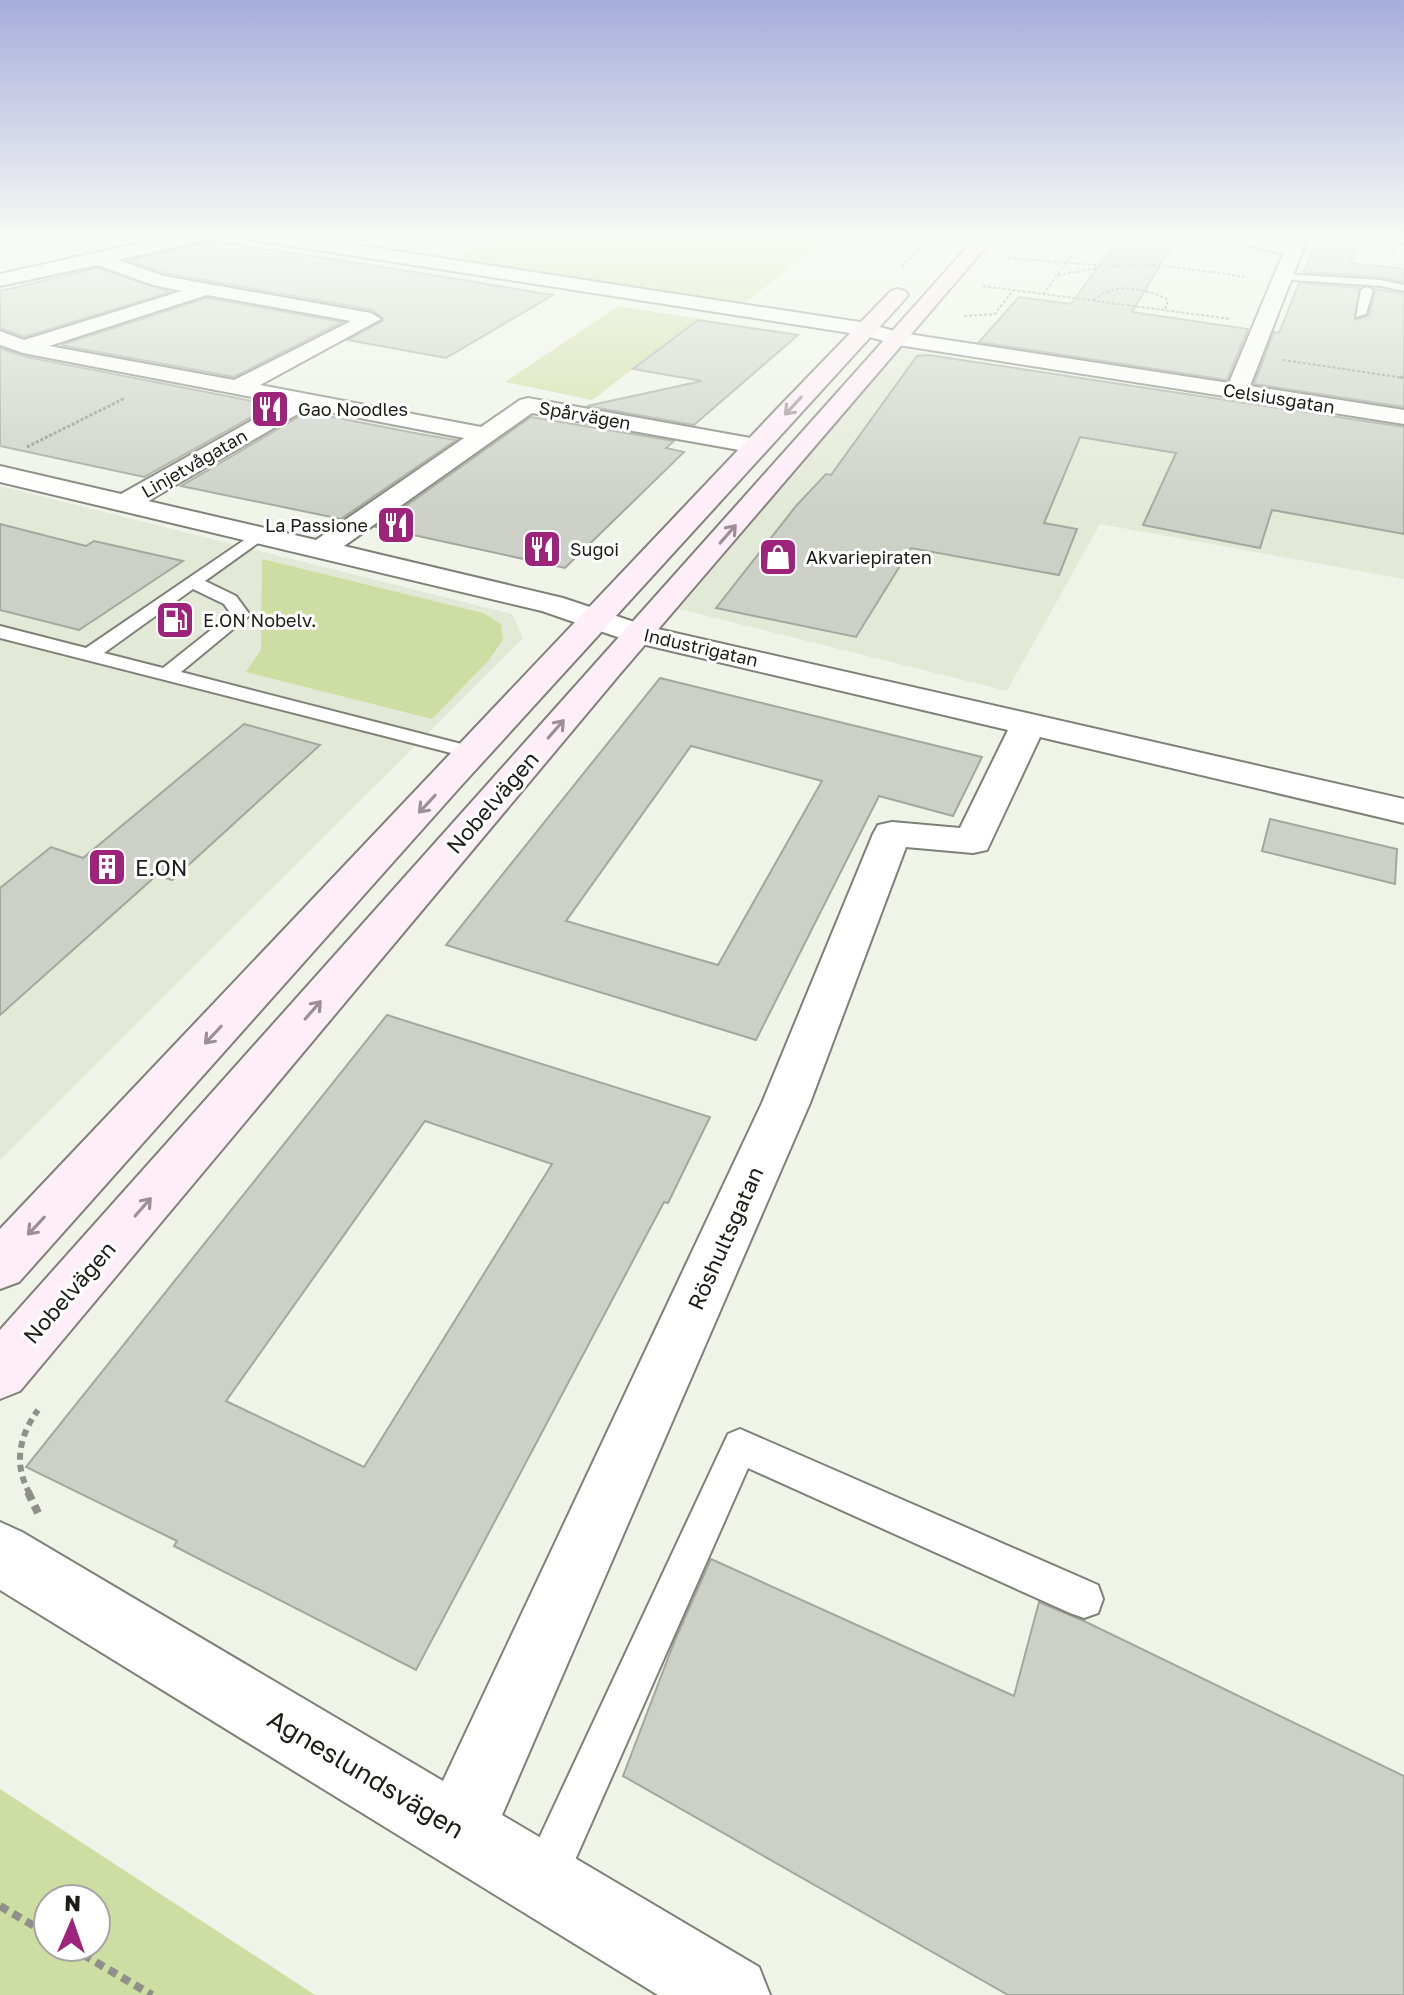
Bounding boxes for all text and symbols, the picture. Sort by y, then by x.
street label: Celsiusgatan [1222,378,1336,418]
restaurant icon: Gao Noodles [249,388,291,430]
street label: Spårvägen [537,396,633,434]
one-way arrow [784,396,803,416]
place label: Gao Noodles [298,398,408,420]
street label: Linjetvågatan [137,424,251,502]
restaurant icon: La Passione [375,504,417,546]
place label: La Passione [265,514,368,536]
one-way arrow [719,524,737,545]
restaurant icon: Sugoi [521,528,563,570]
shop icon: Akvariepiraten [757,536,799,578]
place label: Sugoi [570,538,619,560]
place label: Akvariepiraten [806,546,932,568]
fuel station icon: E.ON Nobelv. [154,599,196,641]
place label: E.ON Nobelv. [203,609,316,631]
street label: Industrigatan [642,623,760,671]
one-way arrow [547,719,565,739]
street label: Nobelvägen [440,745,544,859]
one-way arrow [419,793,437,813]
building icon: E.ON [86,846,128,888]
place label: E.ON [135,854,188,881]
one-way arrow [303,1000,321,1021]
one-way arrow [204,1025,222,1045]
street label: Röshultsgatan [681,1162,769,1314]
one-way arrow [133,1197,151,1217]
one-way arrow [27,1216,45,1236]
street label: Nobelvägen [17,1235,121,1349]
street label: Agneslundsvägen [262,1703,470,1845]
north arrow [32,1883,112,1963]
text: N [64,1889,82,1916]

